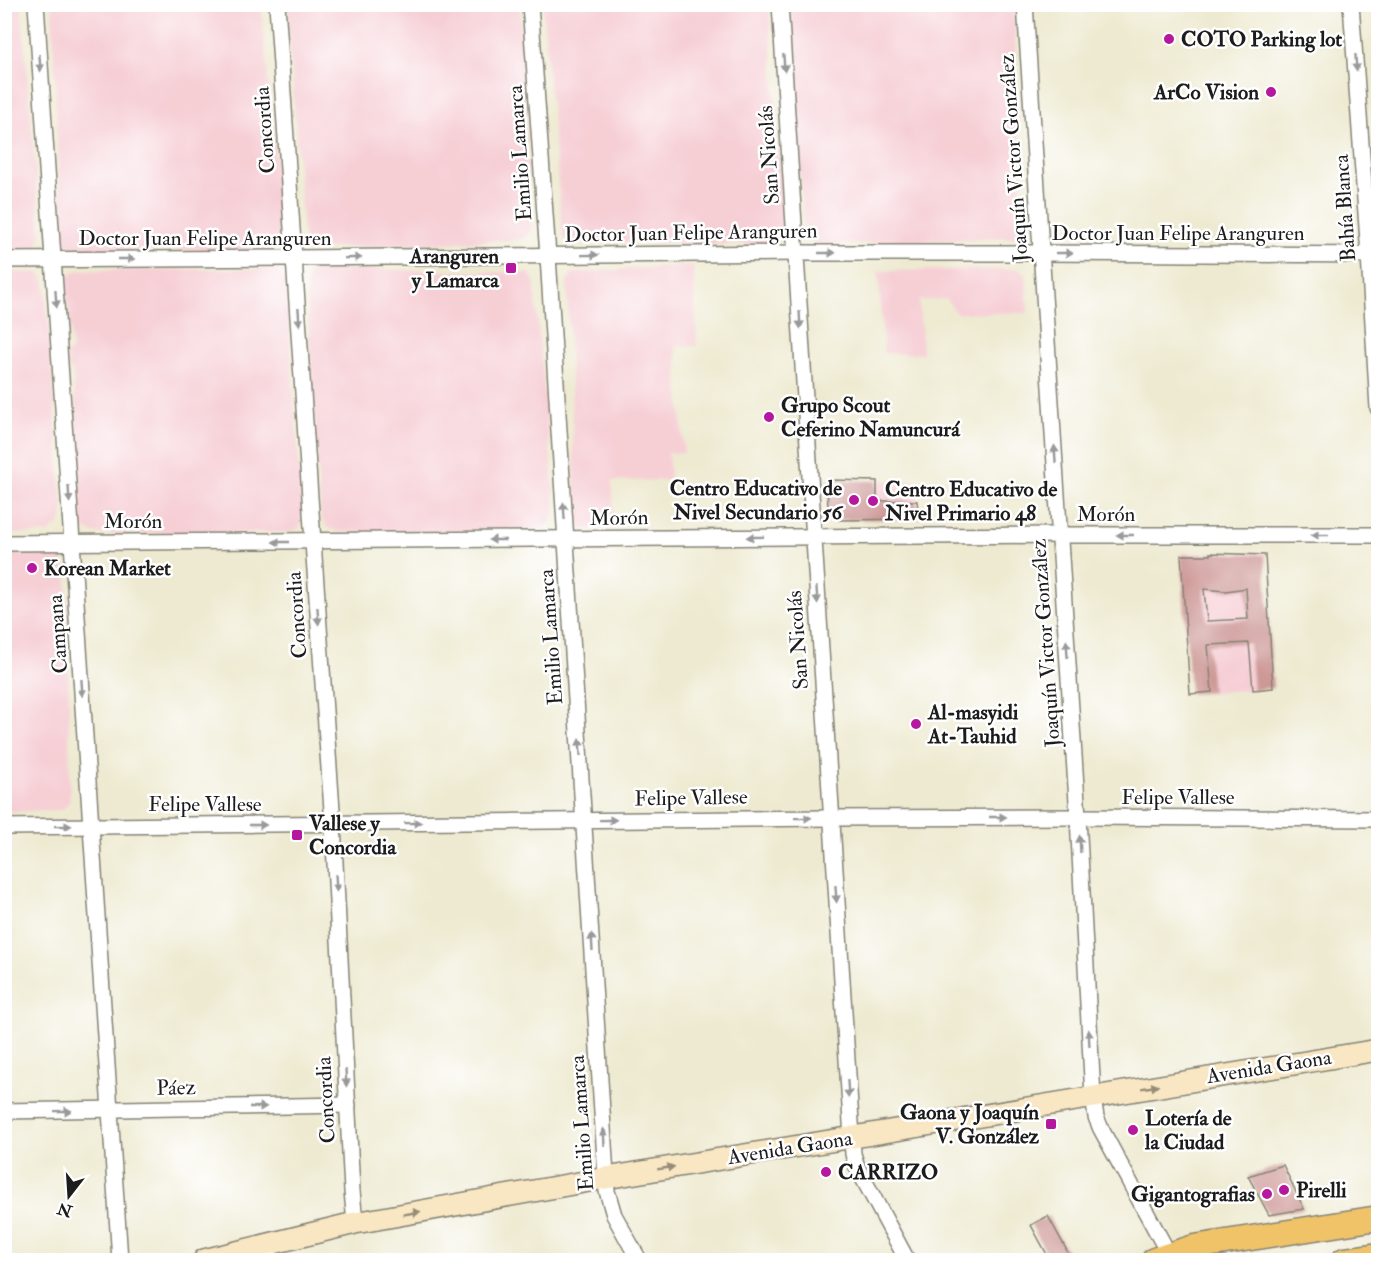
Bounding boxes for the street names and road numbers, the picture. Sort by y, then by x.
street label: Joaquín Victor González [993,53,1035,264]
street label: Emilio Lamarca [502,84,538,222]
street label: Concordia [248,85,282,174]
street label: San Nicolás [752,105,786,205]
street label: Bahía Blanca [1328,153,1362,263]
street label: Doctor Juan Felipe Aranguren [564,217,818,249]
street label: Doctor Juan Felipe Aranguren [1051,220,1305,247]
street label: Doctor Juan Felipe Aranguren [78,225,332,252]
street label: Morón [1077,501,1136,528]
street label: Morón [589,504,649,532]
street label: Morón [104,508,163,535]
street label: Joaquín Victor González [1025,538,1067,749]
street label: Emilio Lamarca [533,568,569,706]
street label: Concordia [280,570,314,659]
street label: San Nicolás [781,590,815,690]
street label: Campana [42,593,74,674]
street label: Felipe Vallese [634,784,748,812]
street label: Felipe Vallese [1121,784,1235,811]
street label: Felipe Vallese [148,791,262,818]
street label: Avenida Gaona [1204,1044,1334,1090]
street label: Emilio Lamarca [564,1054,600,1192]
street label: Concordia [310,1055,342,1144]
street label: Páez [156,1074,196,1102]
street label: Avenida Gaona [725,1125,855,1171]

